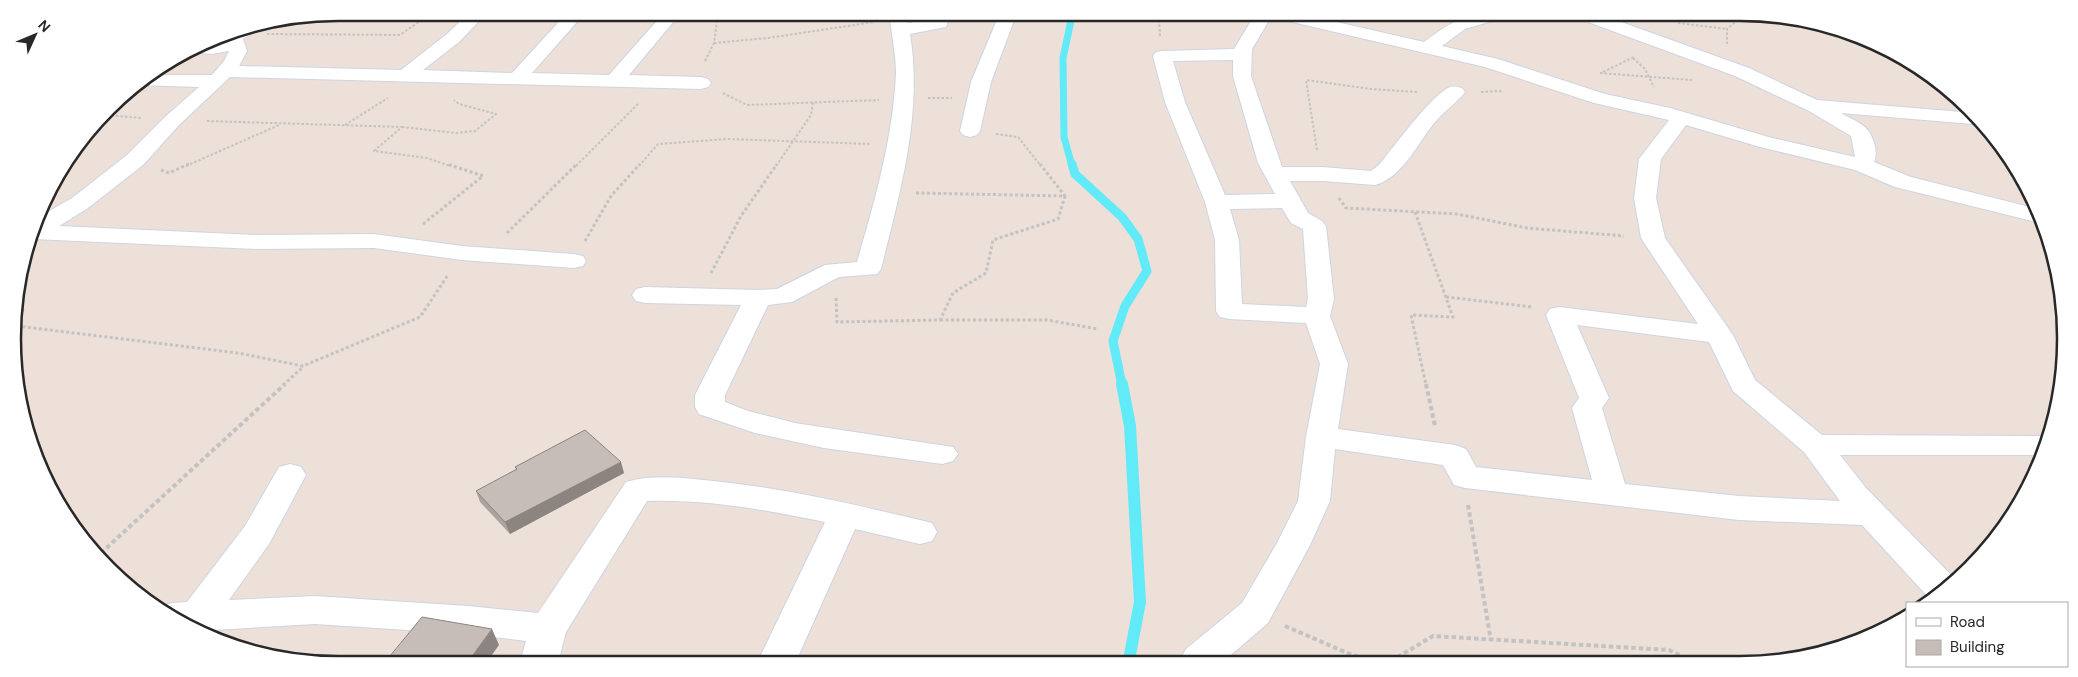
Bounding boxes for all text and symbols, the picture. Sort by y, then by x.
north arrow [10,10,60,60]
text: N [34,16,54,36]
legend [1906,602,2068,667]
text: Road [1950,612,1985,632]
text: Building [1950,637,2005,657]

